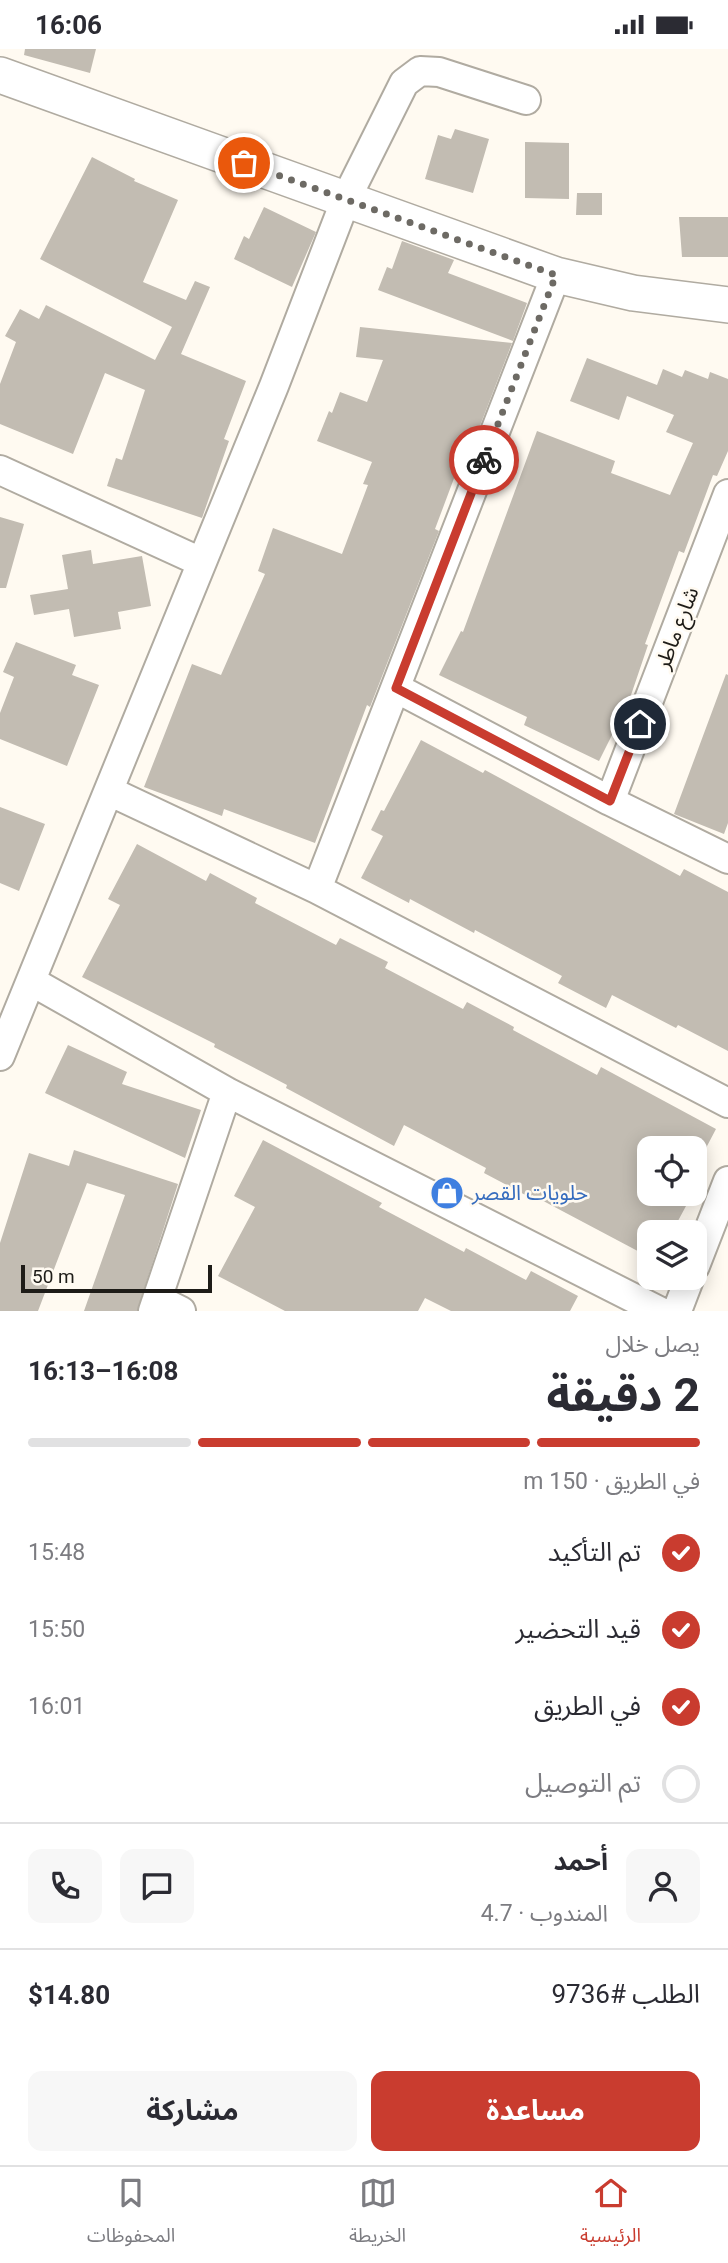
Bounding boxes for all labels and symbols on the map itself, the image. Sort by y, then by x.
pin [214,133,274,193]
courier [449,425,519,495]
street label: شارع ماطر [650,584,706,674]
pin [610,694,670,754]
shop icon: حلويات القصر [428,1174,466,1212]
place label: حلويات القصر [471,1181,588,1205]
scale bar [21,1262,212,1294]

